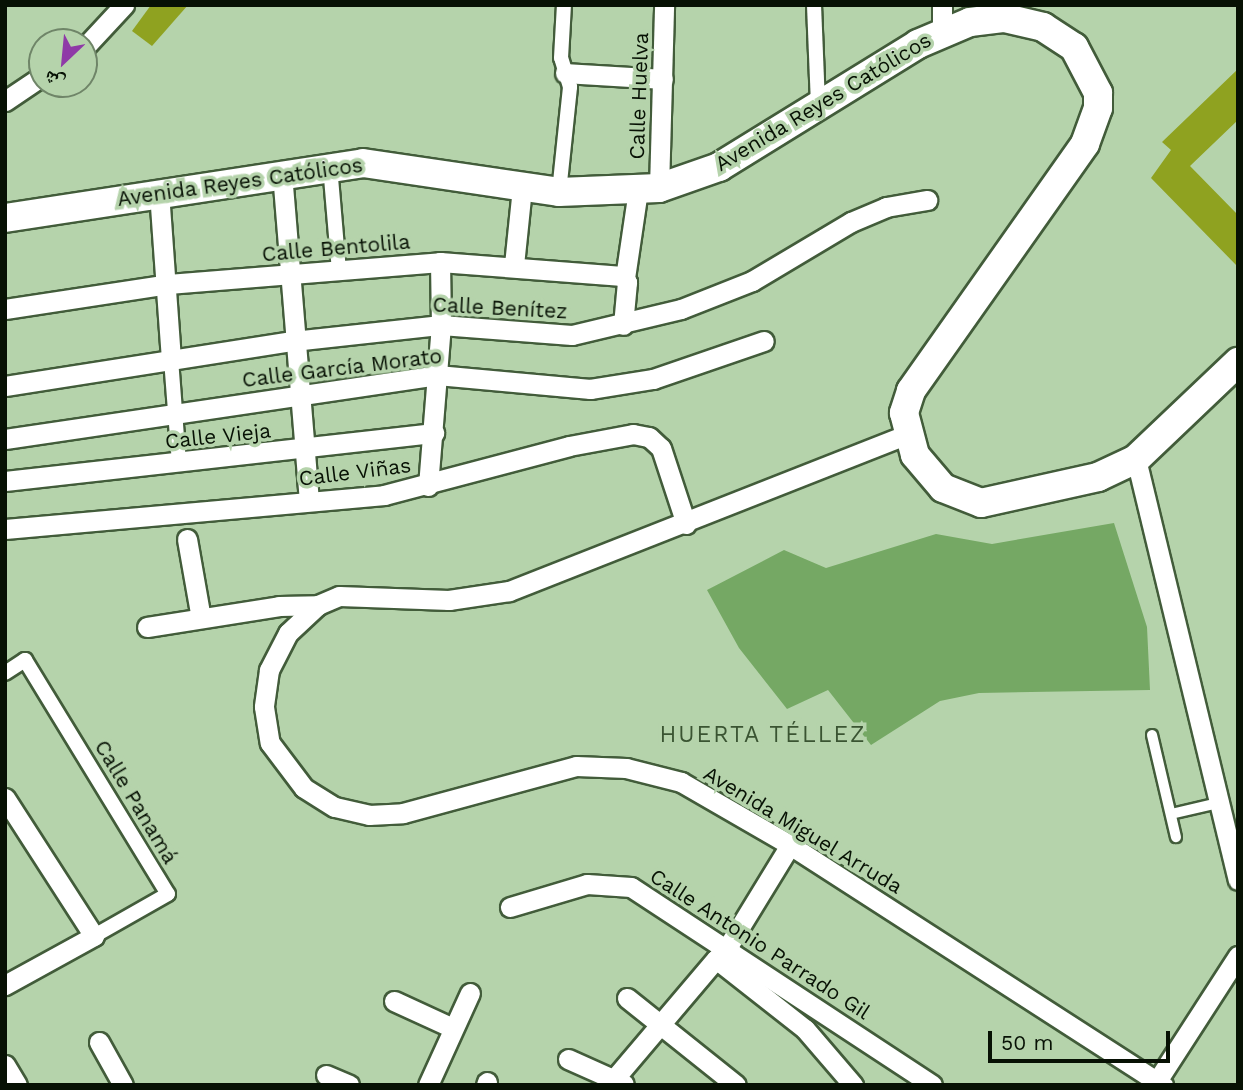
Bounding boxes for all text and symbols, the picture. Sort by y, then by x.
street label: Avenida Reyes Católicos [710,27,936,177]
north arrow [28,28,98,98]
street label: Calle Huelva [624,32,654,160]
text: ش [40,66,69,95]
street label: Avenida Reyes Católicos [115,152,365,212]
street label: Calle Bentolila [261,229,411,267]
street label: Calle Benítez [432,292,568,324]
street label: Calle García Morato [240,343,444,393]
street label: Calle Vieja [163,418,273,454]
street label: Calle Viñas [297,453,413,491]
district label: HUERTA TÉLLEZ [660,721,866,749]
street label: Calle Panamá [89,736,183,868]
street label: Avenida Miguel Arruda [698,760,908,900]
street label: Calle Antonio Parrado Gil [645,863,875,1025]
scale bar [991,1016,1173,1060]
text: 50 m [1001,1030,1053,1055]

